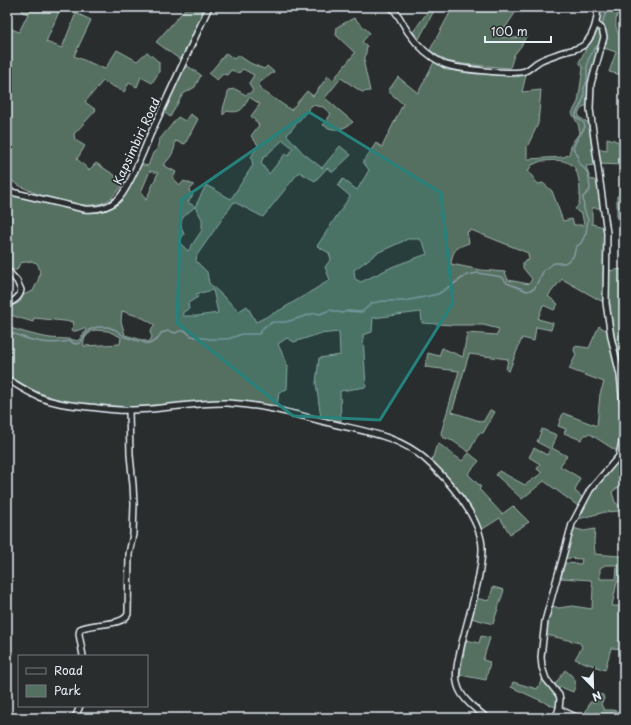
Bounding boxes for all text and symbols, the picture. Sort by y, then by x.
scale bar [485,18,551,44]
text: 100 m [491,22,528,40]
street label: Kapsimbiri Road [108,95,164,187]
legend [18,655,148,707]
text: Road [54,661,83,679]
north arrow [573,667,613,707]
text: Park [54,681,81,699]
text: N [590,687,604,706]

